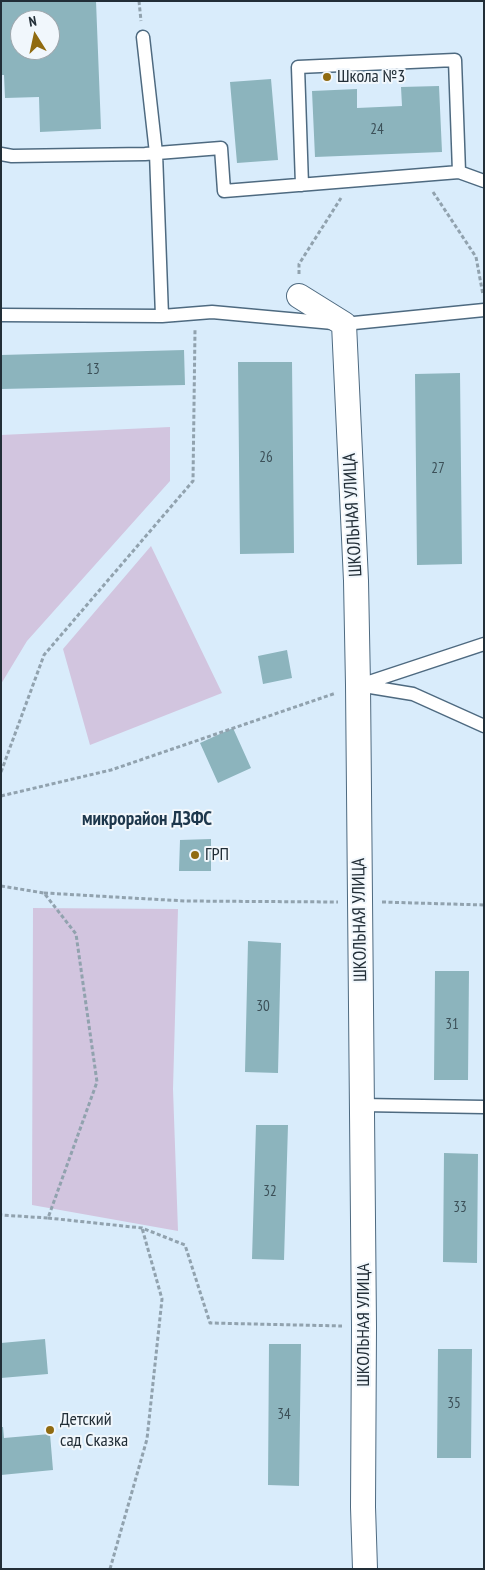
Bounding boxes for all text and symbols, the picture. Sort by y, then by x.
north arrow [10,10,60,60]
text: N [27,12,38,31]
place label: Школа №3 [337,66,405,88]
marker: Школа №3 [321,71,333,83]
house number: 24 [370,121,384,139]
house number: 13 [86,361,100,379]
house number: 26 [259,449,273,467]
street label: ШКОЛЬНАЯ УЛИЦА [339,453,367,577]
house number: 27 [431,460,445,478]
district label: микрорайон ДЗФС [82,809,212,831]
place label: ГРП [205,844,229,866]
marker: ГРП [189,849,201,861]
street label: ШКОЛЬНАЯ УЛИЦА [348,858,372,982]
house number: 30 [256,998,270,1016]
house number: 31 [445,1016,459,1034]
house number: 32 [263,1183,277,1201]
house number: 33 [453,1199,467,1217]
street label: ШКОЛЬНАЯ УЛИЦА [353,1263,375,1387]
house number: 35 [447,1395,461,1413]
house number: 34 [277,1406,291,1424]
place label: Детский сад Сказка [60,1409,128,1452]
marker: Детский сад Сказка [44,1424,56,1436]

